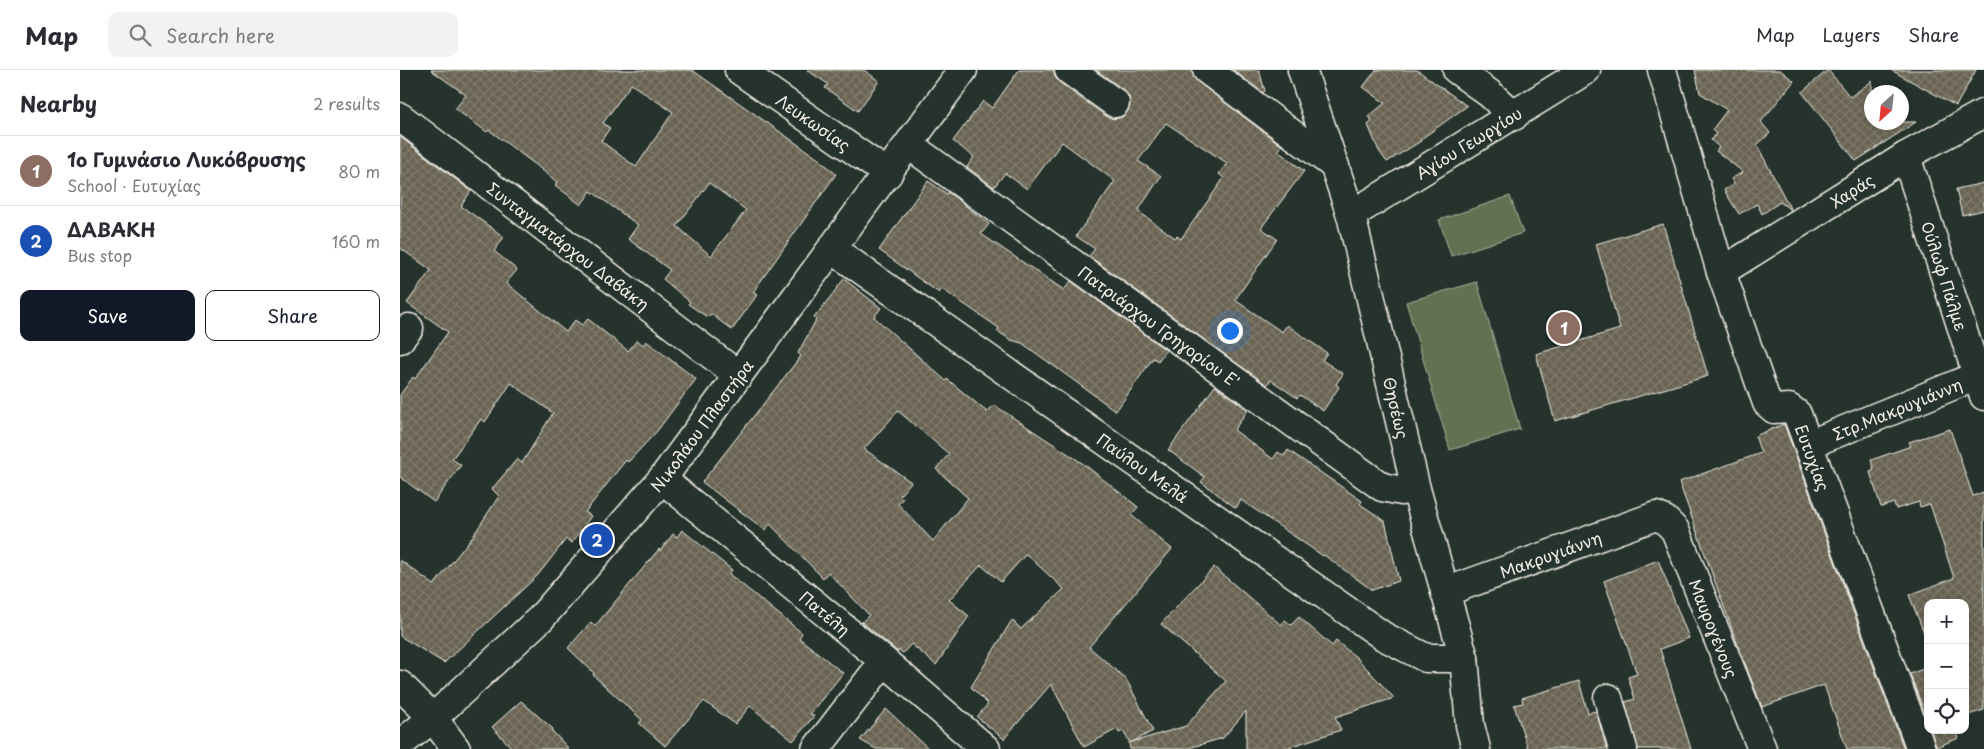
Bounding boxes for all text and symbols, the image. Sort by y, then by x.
search box [108,12,458,57]
text: Map [25,17,78,53]
icon: search [126,21,154,49]
text: Search here [166,21,275,49]
text: Map [1756,21,1795,48]
text: Layers [1823,21,1880,48]
text: Share [1908,21,1959,48]
north arrow [1864,85,1909,130]
text: Nearby [20,87,97,119]
street label: Λευκωσίας [772,88,856,156]
text: 2 results [313,91,380,115]
street label: Αγίου Γεωργίου [1411,101,1526,184]
text: 1ο Γυμνάσιο Λυκόβρυσης [67,145,306,173]
text: 1 [32,159,40,183]
text: 80 m [338,159,380,183]
street label: Χαράς [1825,167,1878,213]
text: School · Ευτυχίας [67,173,201,197]
street label: Συνταγματάρχου Δαβάκη [482,176,655,315]
text: ΔΑΒΑΚΗ [67,215,156,243]
street label: Ούλωφ Πάλμε [1916,218,1974,334]
text: 2 [30,229,42,253]
text: 160 m [332,229,380,253]
text: Bus stop [67,243,132,267]
street label: Πατριάρχου Γρηγορίου Ε' [1074,259,1245,393]
button: Save [20,290,195,341]
button: Share [205,290,380,341]
pin: 1 [1548,309,1580,347]
your location [1217,318,1243,344]
street label: Νικολάου Πλαστήρα [644,354,758,497]
street label: Στρ.Μακρυγιάννη [1829,371,1965,446]
street label: Θησέως [1378,374,1416,441]
street label: Ευτυχίας [1790,421,1836,494]
street label: Παύλου Μελά [1092,427,1194,508]
pin: 2 [581,521,613,559]
street label: Μακρυγιάννη [1496,525,1605,583]
street label: Μαυρογένους [1684,575,1744,681]
street label: Πατέλη [795,585,856,641]
map controls [1924,599,1969,734]
button: + [1924,599,1969,644]
button: − [1924,644,1969,689]
button: locate [1924,689,1969,734]

